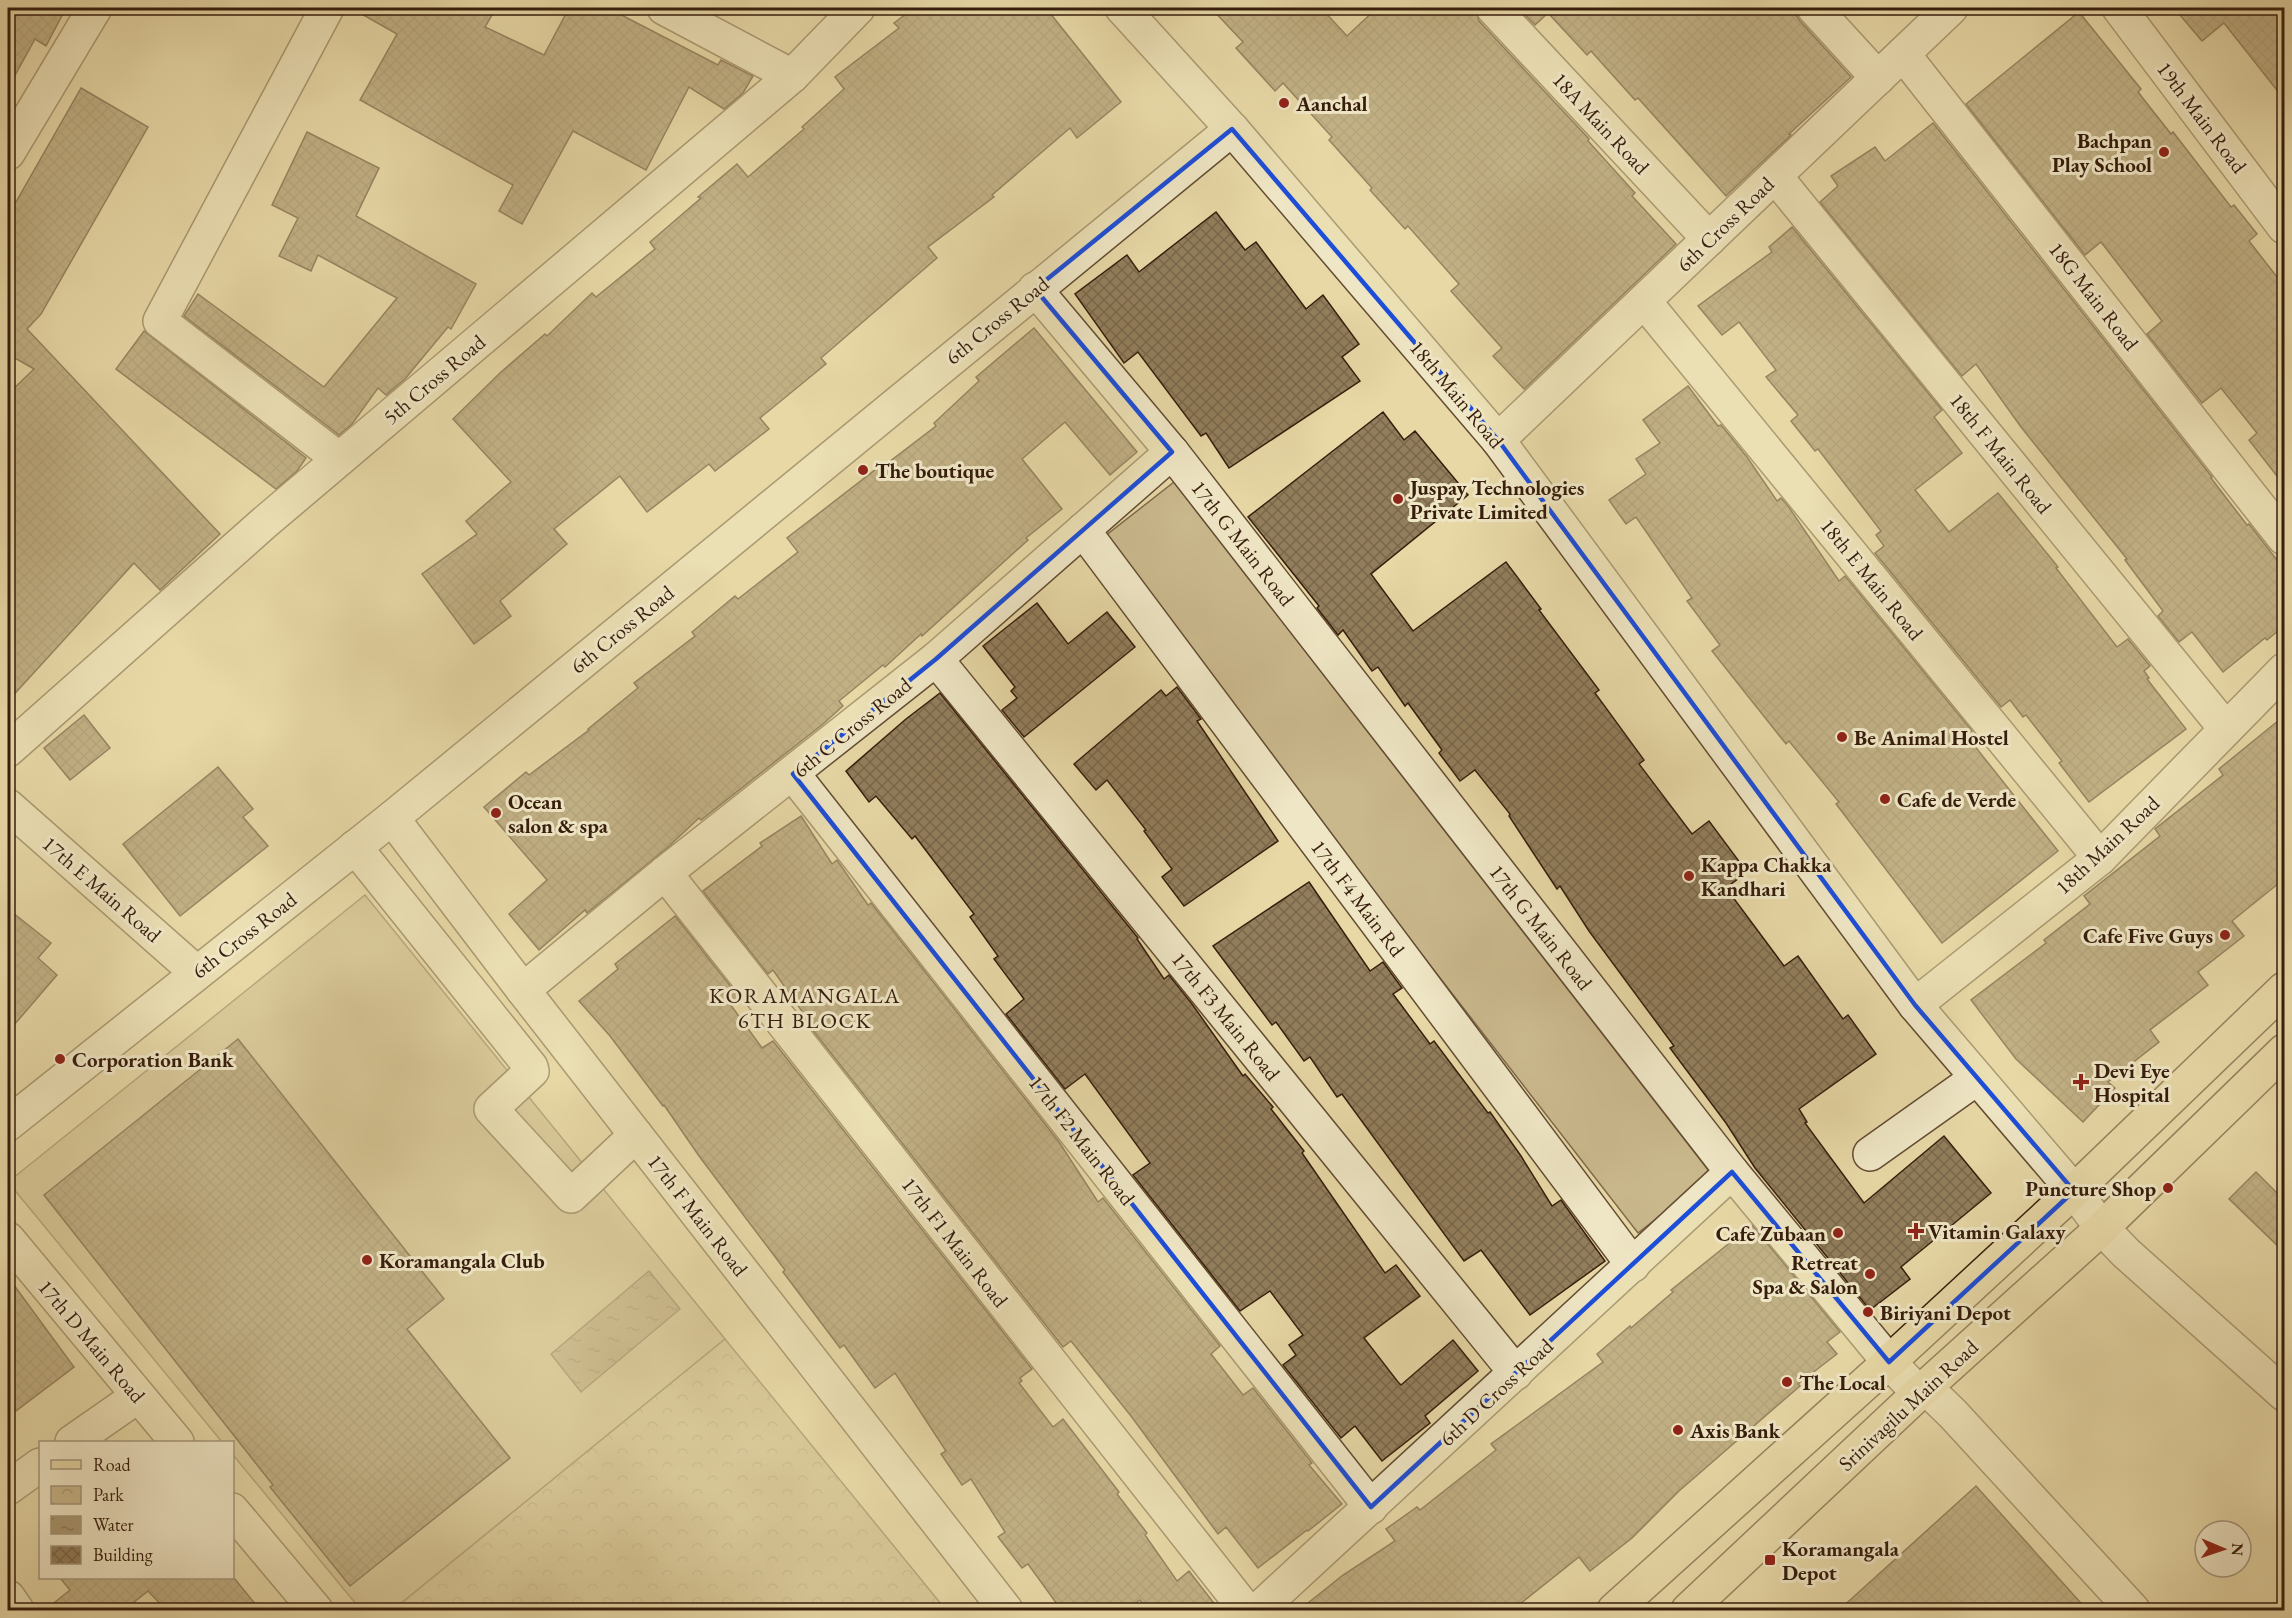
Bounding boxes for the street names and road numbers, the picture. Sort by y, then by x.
street label: 19th Main Road [2151,56,2253,179]
street label: 18A Main Road [1547,66,1656,180]
street label: 6th Cross Road [1670,170,1780,277]
street label: 18G Main Road [2043,236,2145,356]
street label: 6th Cross Road [940,270,1055,370]
street label: 5th Cross Road [377,328,491,430]
street label: 18th Main Road [1404,334,1510,454]
street label: 18th F Main Road [1944,387,2058,519]
street label: 17th G Main Road [1185,475,1301,612]
street label: 18th E Main Road [1815,513,1930,646]
street label: 6th Cross Road [565,579,680,679]
street label: 6th C Cross Road [787,671,917,783]
street label: 18th Main Road [2049,790,2165,900]
street label: 17th E Main Road [37,830,167,948]
street label: 17th F4 Main Rd [1305,834,1411,962]
street label: 17th G Main Road [1483,859,1599,996]
street label: 6th Cross Road [186,885,302,984]
street label: 17th F3 Main Road [1166,946,1286,1086]
street label: 17th F2 Main Road [1023,1069,1142,1211]
street label: 17th F Main Road [642,1148,754,1282]
street label: 17th F1 Main Road [896,1171,1015,1313]
street label: 17th D Main Road [32,1274,152,1409]
street label: 6th D Cross Road [1433,1332,1559,1452]
street label: Srinivagilu Main Road [1833,1333,1984,1477]

